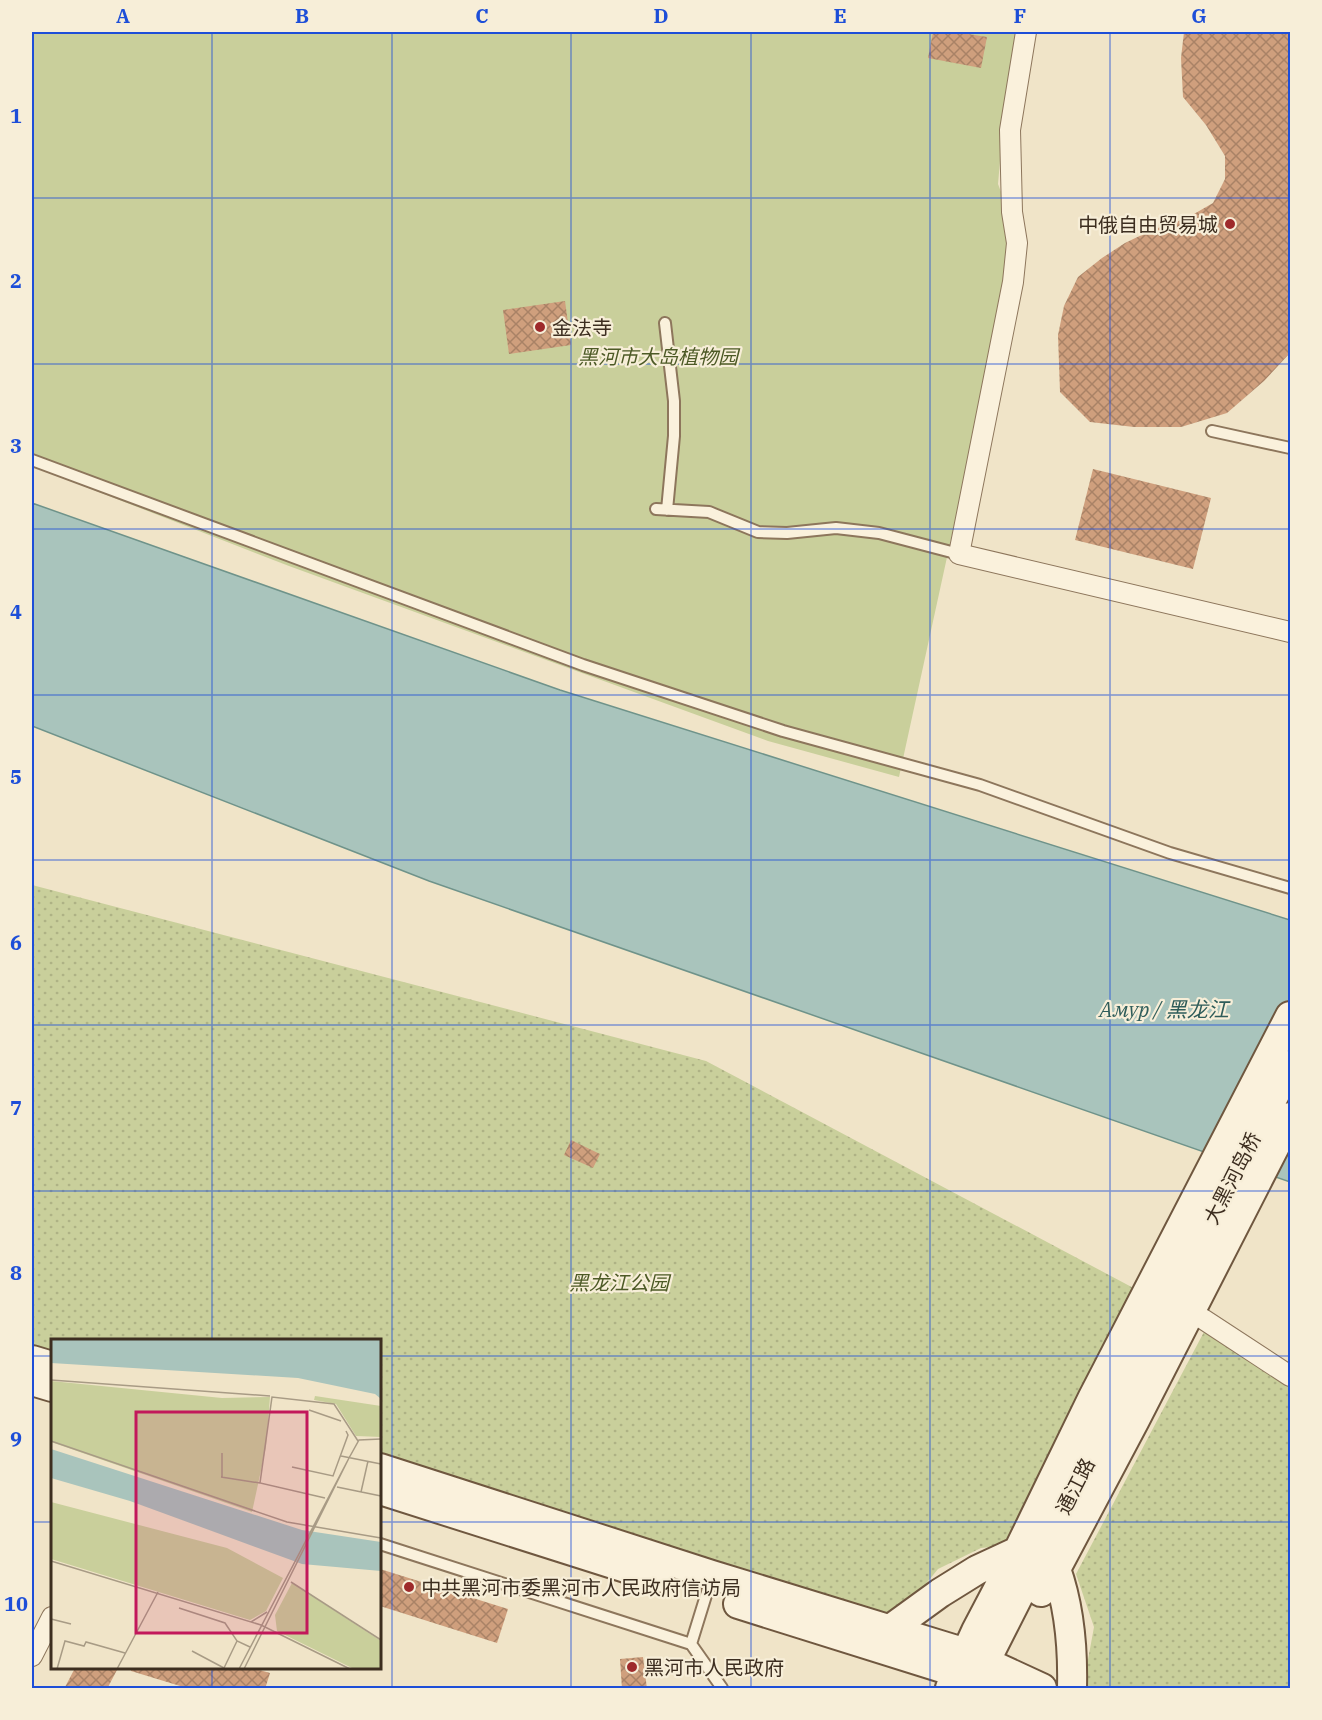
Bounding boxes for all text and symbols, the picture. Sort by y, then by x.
text: A [116,2,130,29]
text: B [295,2,309,29]
text: C [475,2,489,29]
text: D [653,2,669,29]
text: E [833,2,847,29]
text: F [1014,2,1026,29]
text: G [1191,2,1207,29]
text: 1 [10,102,22,129]
place label: 中俄自由贸易城 [1078,211,1218,238]
marker: 中俄自由贸易城 [1223,217,1237,231]
text: 2 [10,267,22,294]
place label: 金法寺 [552,314,612,341]
marker: 金法寺 [533,320,547,334]
park label: 黑河市大岛植物园 [578,343,741,370]
text: 3 [10,432,22,459]
text: 4 [10,598,22,625]
text: 5 [10,763,22,790]
text: 6 [10,929,22,956]
water label: Амур / 黑龙江 [1097,995,1231,1023]
text: 7 [10,1094,22,1121]
street label: 大黑河岛桥 [1197,1127,1267,1229]
text: 8 [10,1259,22,1286]
park label: 黑龙江公园 [569,1269,672,1296]
inset map [51,1339,381,1669]
text: 9 [10,1425,22,1452]
street label: 通江路 [1049,1453,1101,1519]
place label: 中共黑河市委黑河市人民政府信访局 [421,1574,741,1601]
marker: 中共黑河市委黑河市人民政府信访局 [402,1580,416,1594]
text: 10 [4,1590,28,1617]
place label: 黑河市人民政府 [644,1654,784,1681]
marker: 黑河市人民政府 [625,1660,639,1674]

